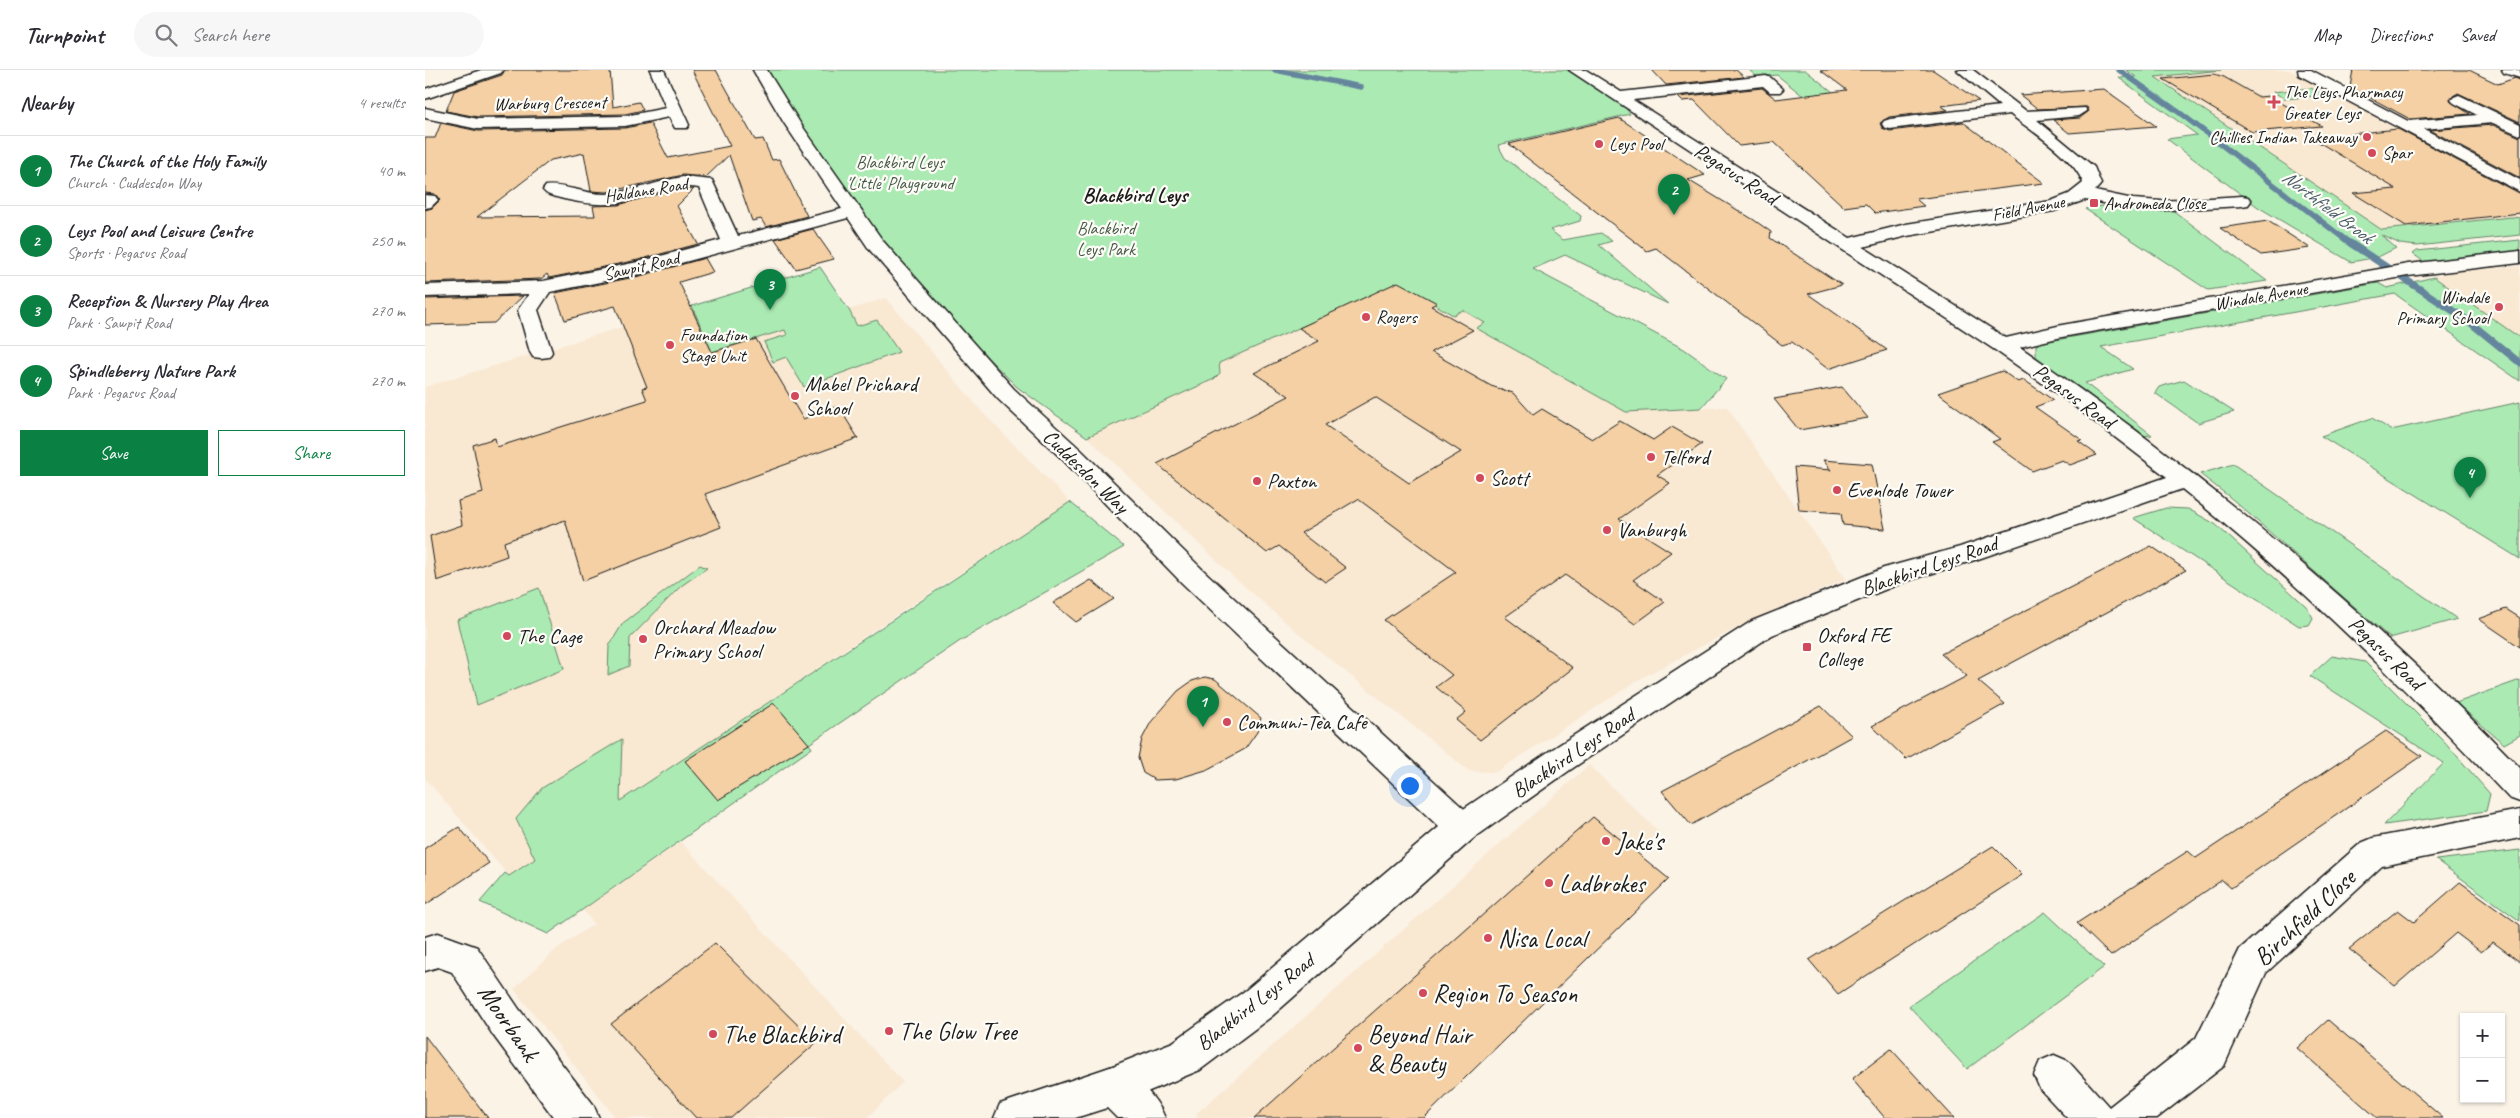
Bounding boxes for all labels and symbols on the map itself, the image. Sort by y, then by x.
place label: The Leys Pharmacy Greater Leys [2284,81,2404,124]
street label: Warburg Crescent [494,91,609,115]
marker: The Leys Pharmacy Greater Leys [2268,96,2280,108]
place label: Chillies Indian Takeaway [2209,126,2359,148]
marker: Chillies Indian Takeaway [2361,131,2373,143]
place label: Leys Pool [1609,133,1666,155]
street label: Pegasus Road [1689,137,1786,213]
marker: Leys Pool [1593,138,1605,150]
place label: Spar [2382,142,2413,164]
marker: Spar [2366,147,2378,159]
park label: Blackbird Leys 'Little' Playground [846,151,957,194]
water label: Northfield Brook [2277,165,2380,250]
street label: Haldane Road [603,172,692,207]
pin: 2 [1658,174,1690,215]
district label: Blackbird Leys [1083,182,1190,208]
street label: Field Avenue [1990,190,2067,226]
place label: Andromeda Close [2104,192,2207,214]
marker: Andromeda Close [2088,197,2100,209]
park label: Blackbird Leys Park [1077,217,1138,260]
street label: Sawpit Road [601,246,684,285]
pin: 3 [754,269,786,310]
street label: Windale Avenue [2213,277,2310,315]
place label: Windale Primary School [2397,286,2492,329]
marker: Windale Primary School [2493,301,2505,313]
place label: Rogers [1376,306,1419,328]
marker: Rogers [1360,311,1372,323]
place label: Foundation Stage Unit [680,324,748,367]
marker: Foundation Stage Unit [664,339,676,351]
street label: Pegasus Road [2028,358,2123,436]
place label: Mabel Prichard School [805,371,921,421]
marker: Mabel Prichard School [789,390,801,402]
street label: Cuddesdon Way [1038,424,1136,520]
place label: Telford [1661,444,1712,470]
marker: Telford [1645,451,1657,463]
pin: 4 [2454,457,2486,498]
place label: Scott [1490,465,1532,491]
place label: Paxton [1267,468,1318,494]
marker: Scott [1474,472,1486,484]
marker: Paxton [1251,475,1263,487]
place label: Evenlode Tower [1847,477,1954,503]
marker: Evenlode Tower [1831,484,1843,496]
place label: Vanburgh [1617,517,1688,543]
marker: Vanburgh [1601,524,1613,536]
street label: Blackbird Leys Road [1857,530,2003,602]
street label: Pegasus Road [2343,611,2432,698]
place label: Orchard Meadow Primary School [653,614,777,664]
place label: Oxford FE College [1817,622,1893,672]
place label: The Cage [517,623,583,649]
marker: The Cage [501,630,513,642]
marker: Orchard Meadow Primary School [637,633,649,645]
marker: Oxford FE College [1801,641,1813,653]
pin: 1 [1187,686,1219,727]
street label: Blackbird Leys Road [1507,701,1642,804]
place label: Communi-Tea Cafe [1237,709,1369,735]
marker: Communi-Tea Cafe [1221,716,1233,728]
your location [1397,773,1423,799]
place label: Jake's [1615,826,1666,858]
marker: Jake's [1600,835,1612,847]
street label: Birchfield Close [2247,861,2364,973]
place label: Ladbrokes [1559,868,1647,900]
marker: Ladbrokes [1543,877,1555,889]
place label: Nisa Local [1498,923,1591,955]
marker: Nisa Local [1482,932,1494,944]
street label: Blackbird Leys Road [1191,946,1321,1056]
street label: Moorbank [470,978,547,1069]
place label: Region To Season [1433,978,1578,1010]
marker: Region To Season [1417,987,1429,999]
place label: The Glow Tree [899,1016,1019,1048]
place label: The Blackbird [723,1019,845,1051]
place label: Beyond Hair & Beauty [1368,1019,1475,1080]
marker: The Glow Tree [883,1025,895,1037]
marker: The Blackbird [707,1028,719,1040]
marker: Beyond Hair & Beauty [1352,1042,1364,1054]

